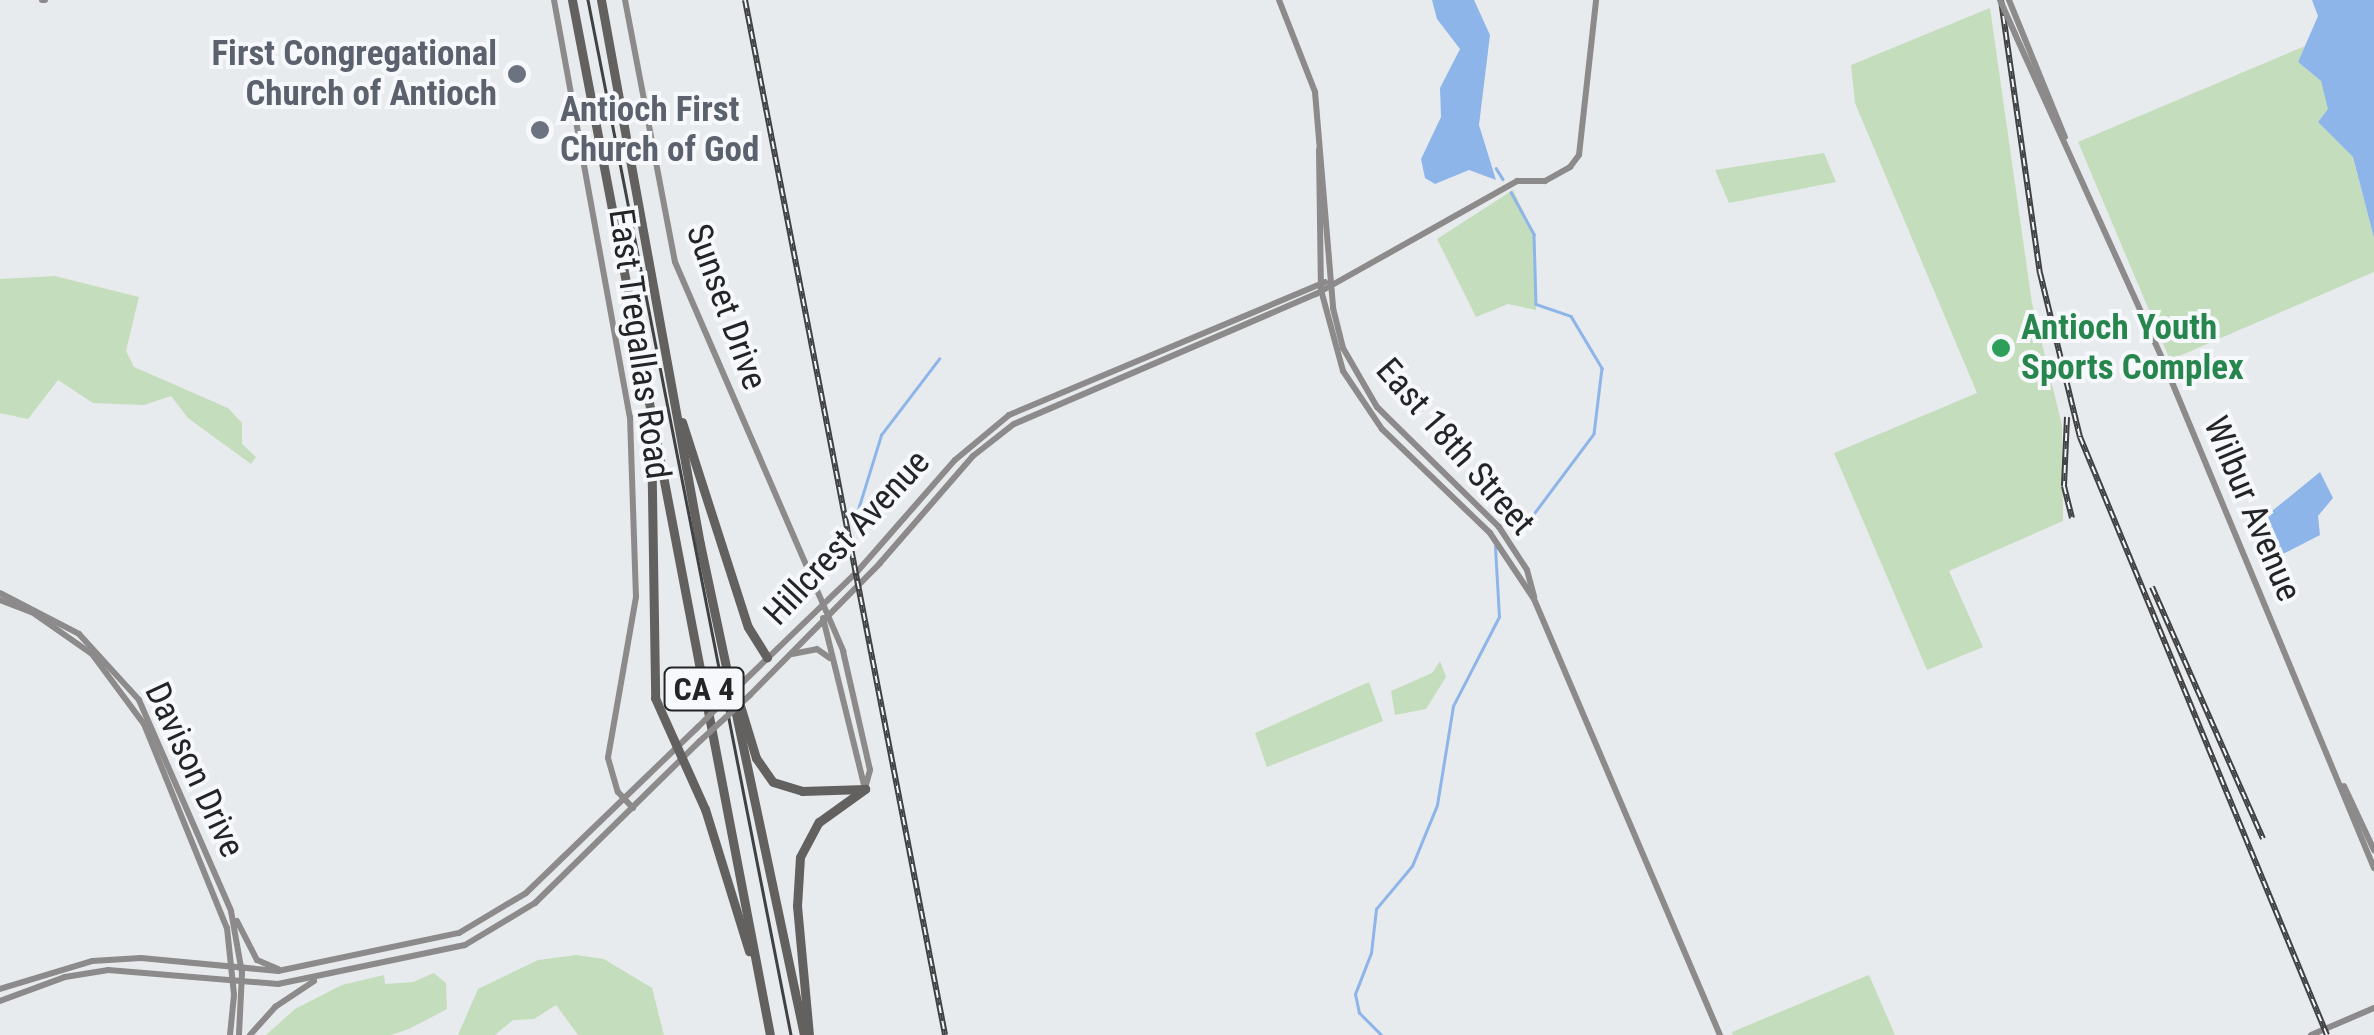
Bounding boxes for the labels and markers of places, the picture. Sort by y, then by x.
place label: First Congregational Church of Antioch [211,33,497,115]
marker: First Congregational Church of Antioch [506,63,528,85]
place label: Antioch First Church of God [560,89,759,171]
marker: Antioch First Church of God [529,119,551,141]
place label: Antioch Youth Sports Complex [2021,307,2244,389]
marker: Antioch Youth Sports Complex [1990,337,2012,359]

